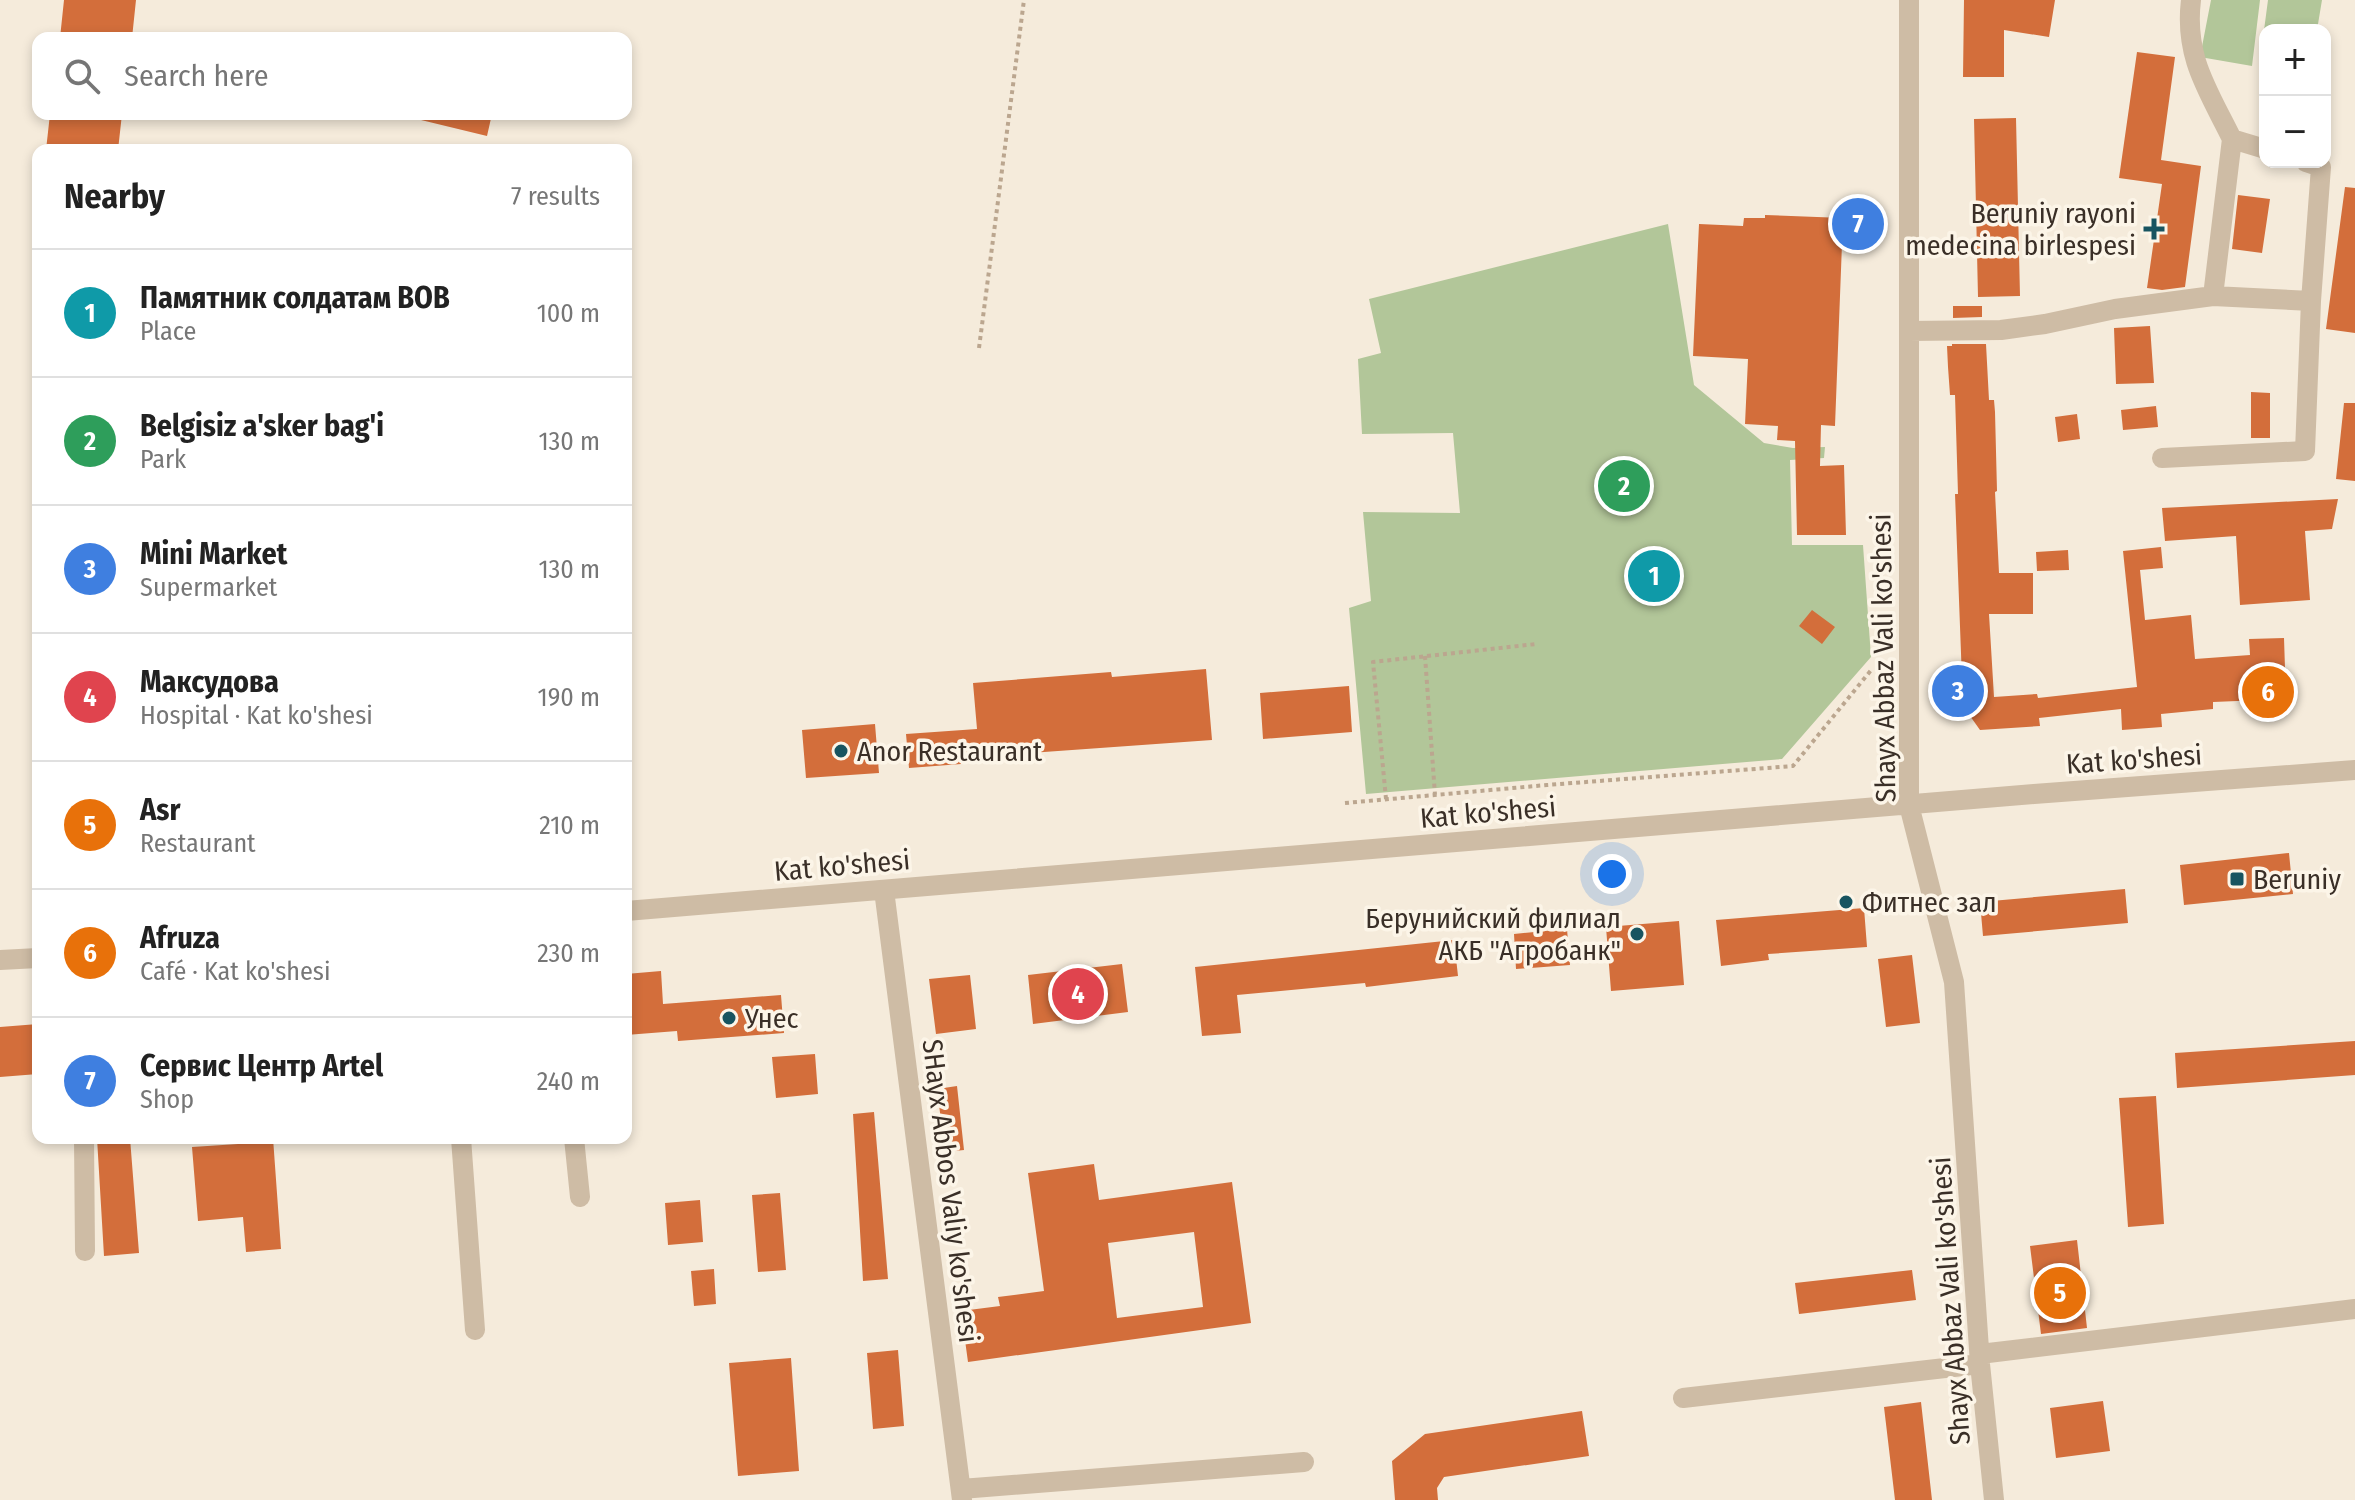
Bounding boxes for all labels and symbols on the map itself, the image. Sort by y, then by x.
pin: 7 [1832,194,1884,254]
place label: Beruniy rayoni medecina birlespesi [1905,197,2136,262]
marker: Beruniy rayoni medecina birlespesi [2143,218,2165,240]
pin: 2 [1598,456,1650,516]
street label: Shayx Abbaz Vali ko'shesi [1864,513,1903,803]
pin: 1 [1628,546,1680,606]
pin: 3 [1932,661,1984,721]
pin: 6 [2242,662,2294,722]
place label: Anor Restaurant [857,735,1043,768]
street label: Kat ko'shesi [2065,738,2203,781]
marker: Anor Restaurant [832,742,850,760]
street label: Kat ko'shesi [1419,790,1557,835]
street label: Kat ko'shesi [773,843,911,888]
your location [1592,854,1632,894]
place label: Beruniy [2253,863,2341,896]
marker: Beruniy [2228,870,2246,888]
place label: Фитнес зал [1862,886,1997,919]
marker: Фитнес зал [1837,893,1855,911]
place label: Берунийский филиал АКБ "Агробанк" [1365,902,1621,967]
marker: Берунийский филиал АКБ "Агробанк" [1628,925,1646,943]
pin: 4 [1052,964,1104,1024]
place label: Унес [744,1002,799,1035]
marker: Унес [720,1009,738,1027]
street label: SHayx Abbos Valiy ko'shesi [916,1037,985,1345]
street label: Shayx Abbaz Vali ko'shesi [1924,1156,1977,1446]
pin: 5 [2034,1263,2086,1323]

